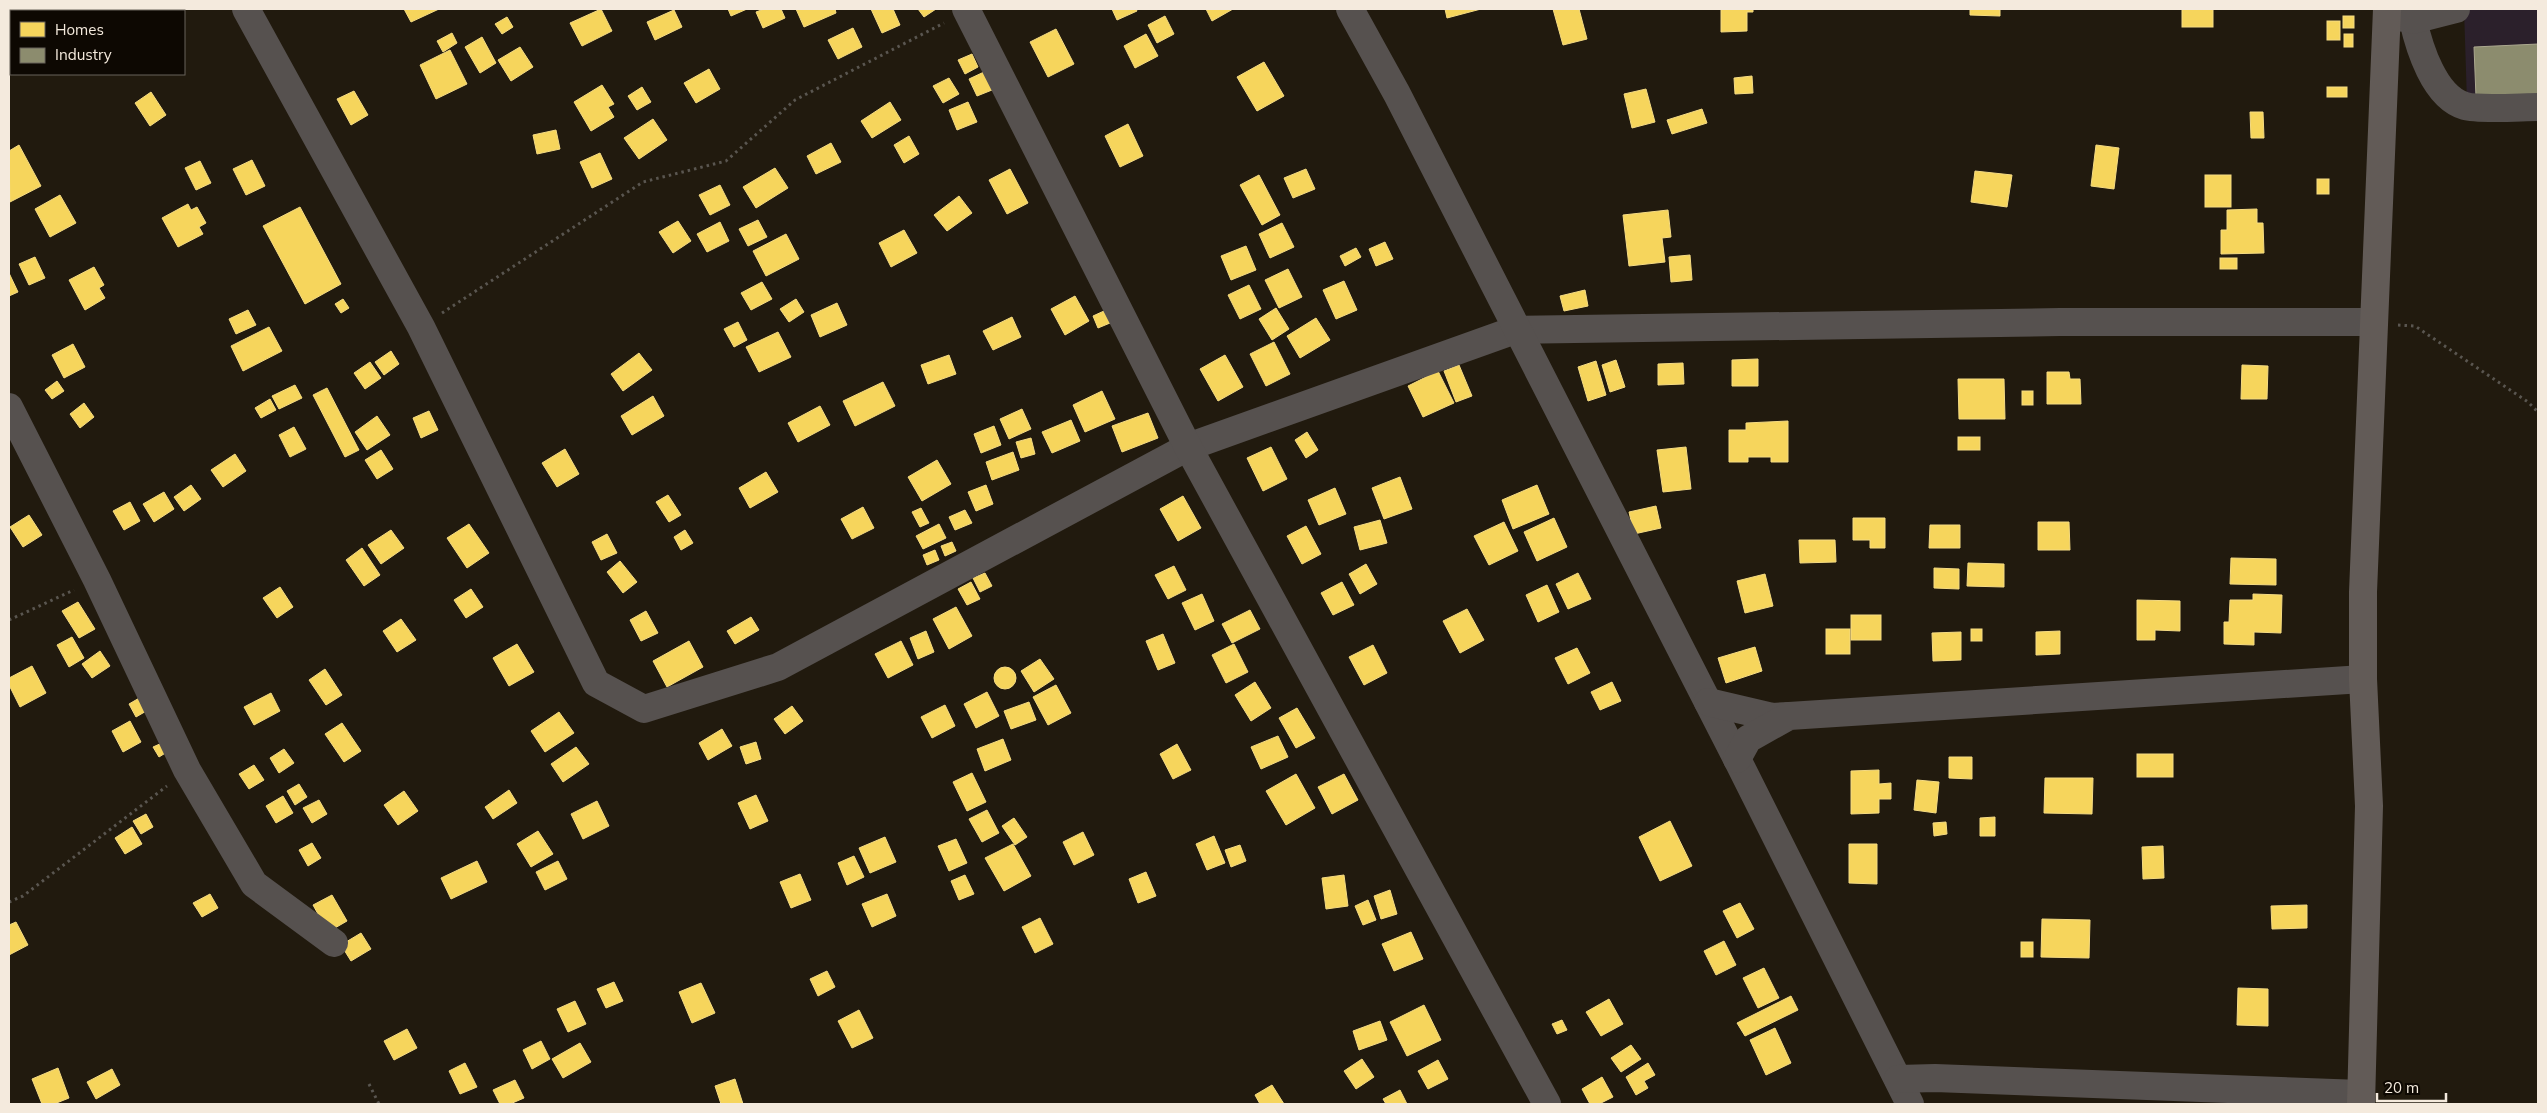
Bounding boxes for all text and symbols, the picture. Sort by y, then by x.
legend [10,10,185,75]
text: Homes [55,20,104,39]
text: Industry [55,45,112,64]
scale bar [2377,1070,2446,1102]
text: 20 m [2384,1078,2419,1097]

